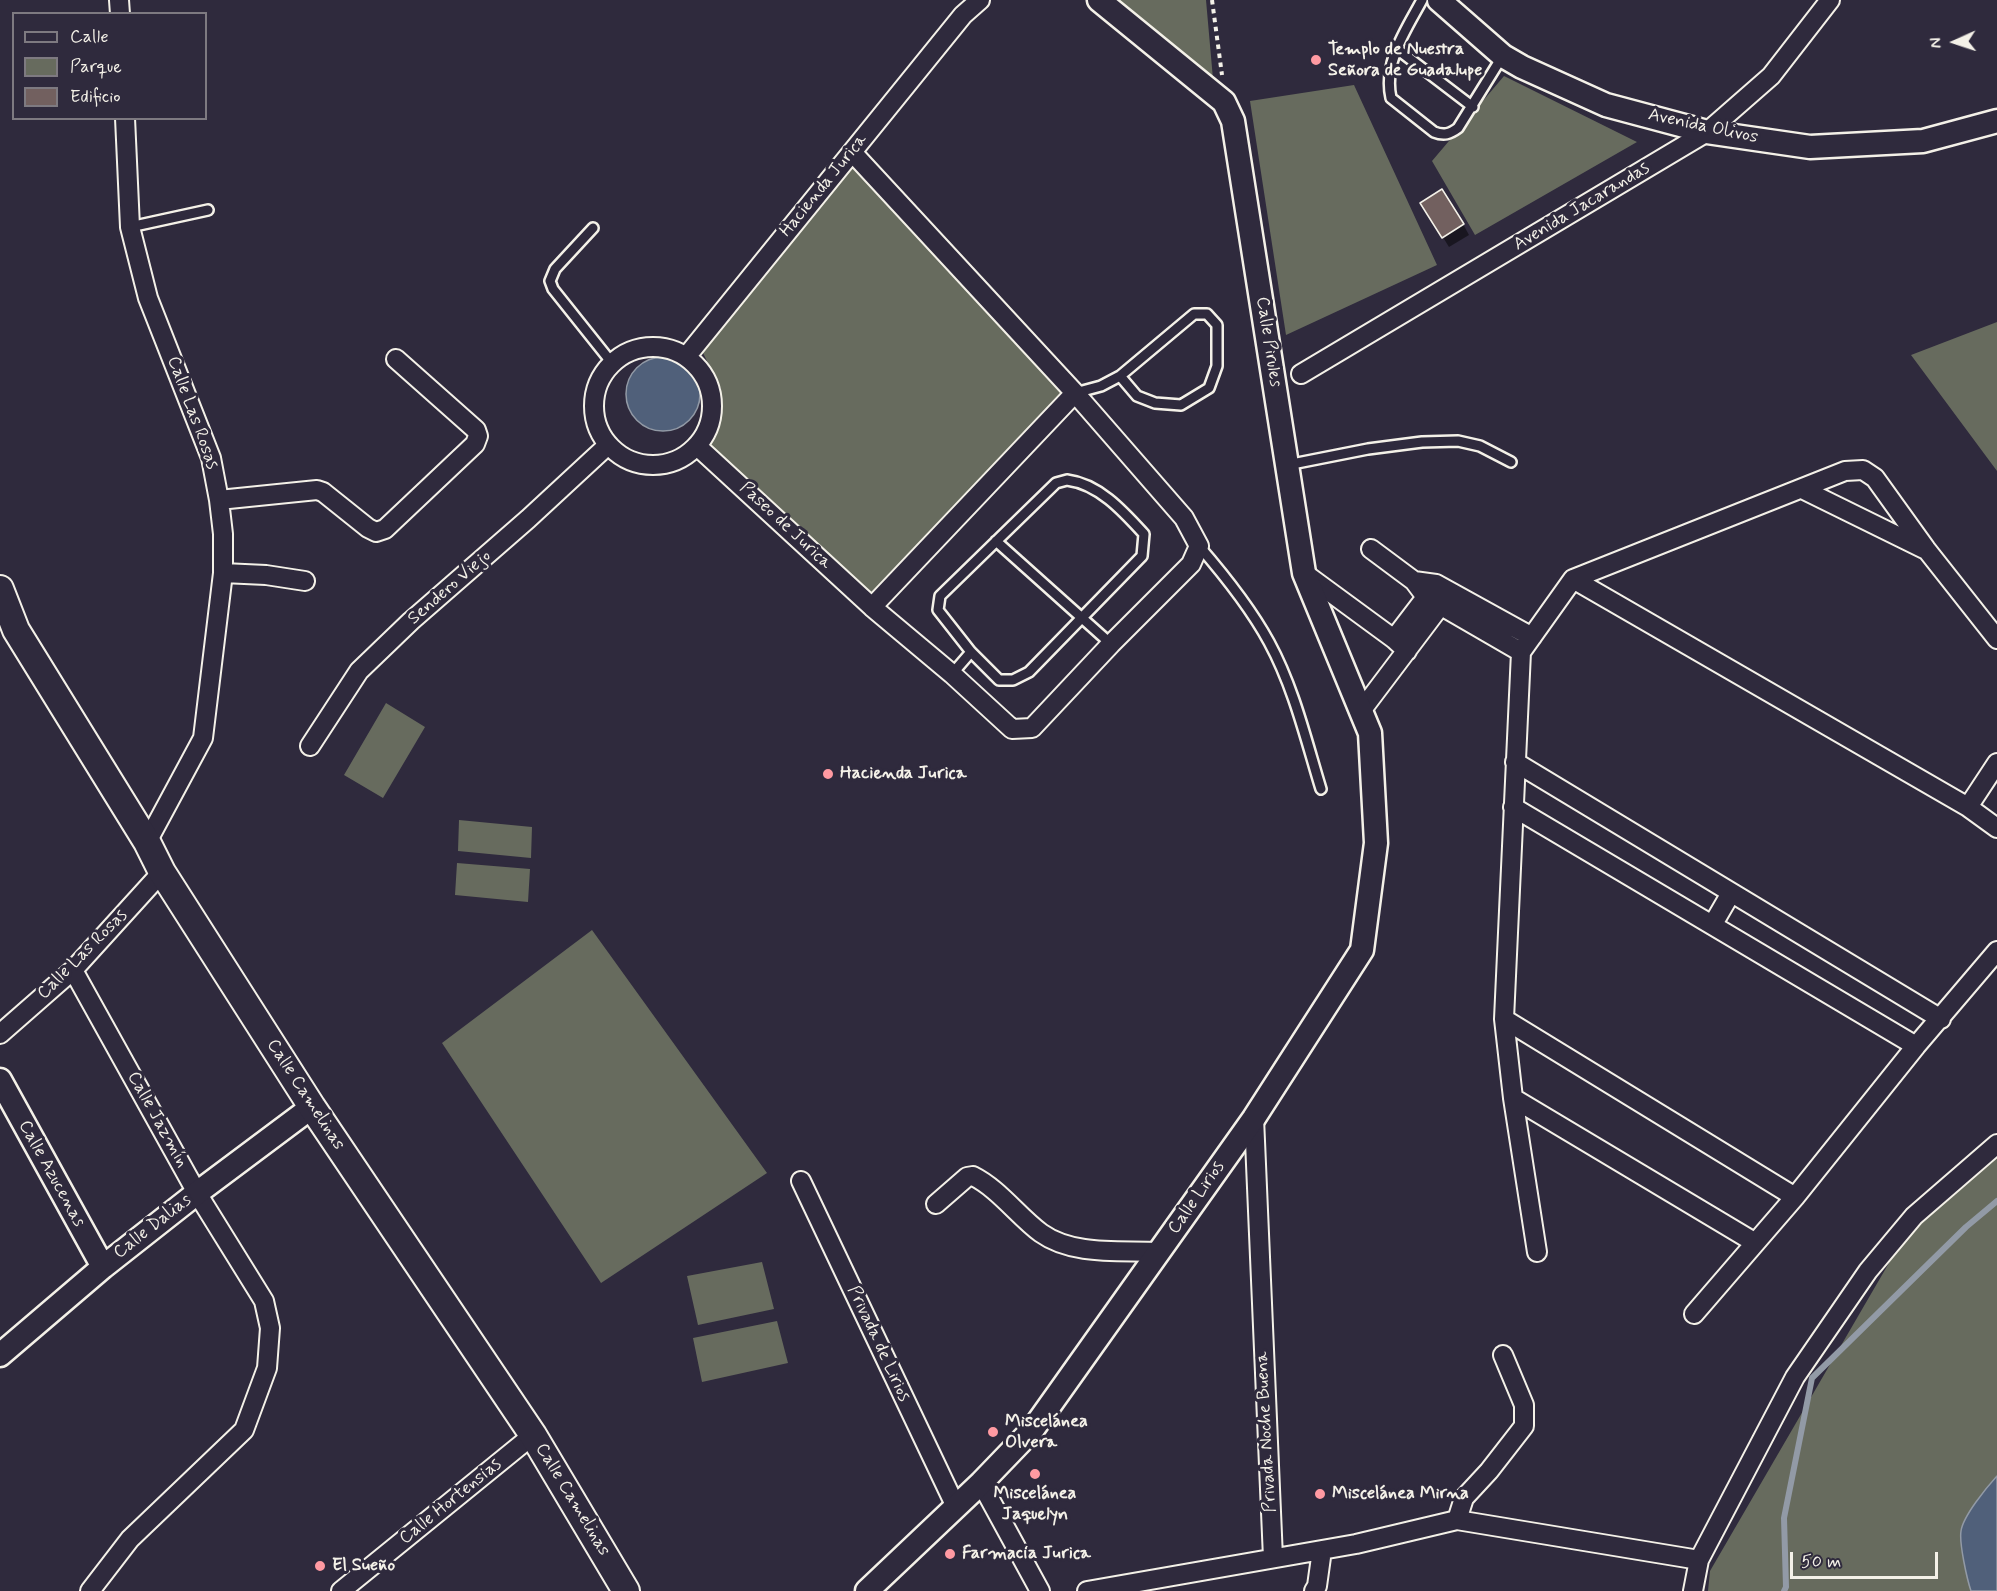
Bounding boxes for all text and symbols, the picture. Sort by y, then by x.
legend [12,12,207,120]
north arrow [1925,12,1985,72]
text: Calle [70,25,109,49]
text: N [1926,37,1947,49]
place label: Templo de Nuestra Señora de Guadalupe [1328,39,1482,82]
marker: Templo de Nuestra Señora de Guadalupe [1309,53,1323,67]
text: Parque [70,55,122,79]
text: Edificio [70,85,121,109]
street label: Avenida Olivos [1646,105,1760,149]
street label: Hacienda Jurica [776,130,872,242]
street label: Avenida Jacarandas [1510,158,1654,256]
street label: Calle Pirules [1250,295,1286,389]
street label: Calle Las Rosas [162,353,222,473]
street label: Paseo de Jurica [734,478,836,574]
street label: Sendero Viejo [404,546,496,630]
place label: Hacienda Jurica [840,763,966,785]
marker: Hacienda Jurica [821,767,835,781]
street label: Calle Las Rosas [33,905,133,1005]
street label: Calle Camelinas [261,1036,349,1154]
street label: Calle Jazmín [122,1068,192,1172]
street label: Calle Azucenas [13,1117,89,1231]
street label: Calle Lirios [1164,1157,1230,1239]
street label: Calle Dalias [110,1190,196,1264]
street label: Privada de Lirios [842,1283,914,1405]
street label: Privada Noche Buena [1252,1351,1282,1513]
place label: Miscelánea Olvera [1005,1411,1088,1454]
marker: Miscelánea Olvera [986,1425,1000,1439]
street label: Calle Camelinas [530,1440,614,1560]
street label: Calle Hortensias [395,1454,507,1550]
marker: Miscelánea Jaquelyn [1028,1467,1042,1481]
place label: Miscelánea Jaquelyn [994,1483,1076,1526]
place label: Miscelánea Mirna [1332,1483,1469,1505]
marker: Miscelánea Mirna [1313,1487,1327,1501]
scale bar [1793,1540,1942,1578]
place label: Farmacia Jurica [962,1543,1091,1565]
marker: Farmacia Jurica [943,1547,957,1561]
text: 50 m [1801,1550,1841,1574]
place label: El Sueño [332,1555,395,1577]
marker: El Sueño [313,1559,327,1573]

